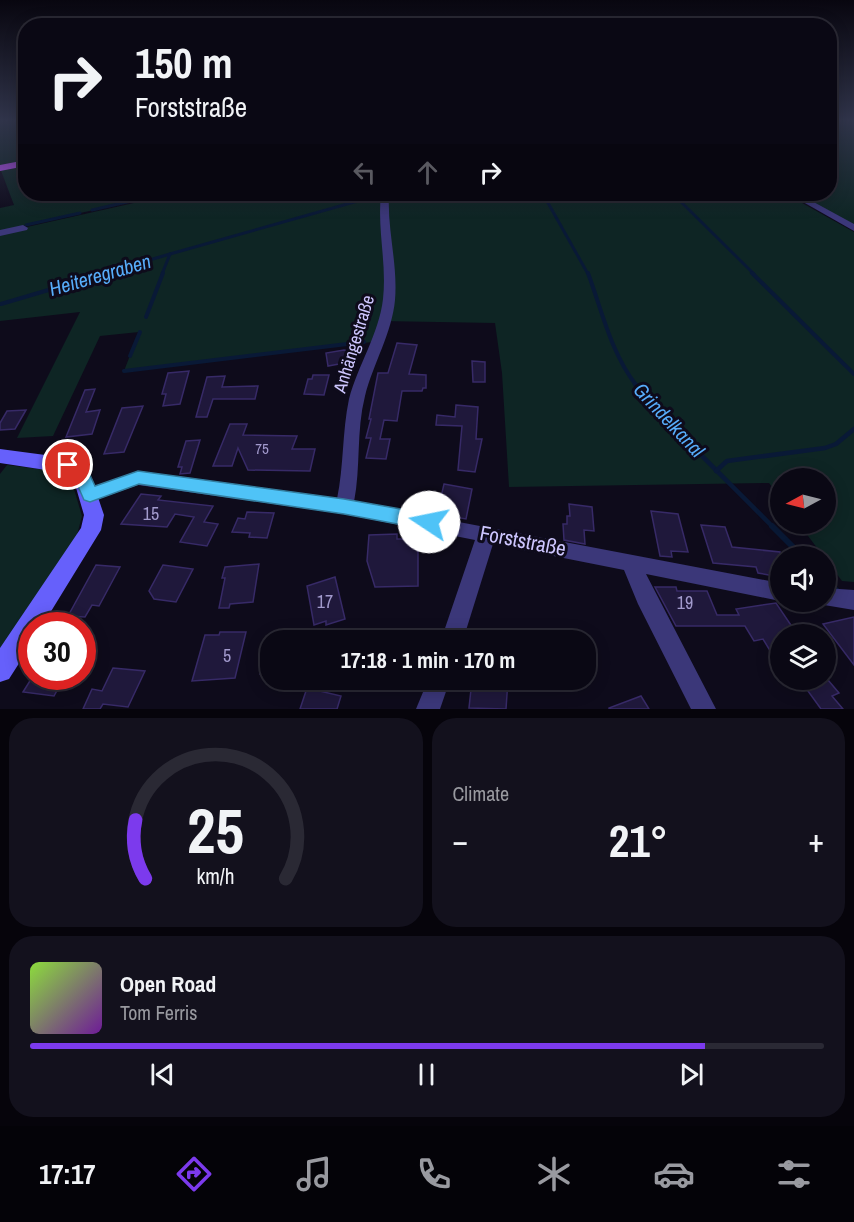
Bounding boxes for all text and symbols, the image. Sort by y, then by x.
text: 150 m [135,35,233,91]
icon: right [36,42,114,120]
text: Forststraße [135,89,247,125]
icon: left [348,156,381,189]
icon: ahead [411,156,444,189]
icon: right [474,156,507,189]
water label: Heiteregraben [46,247,154,302]
street label: Anhängestraße [327,292,380,397]
water label: Grindelkanal [628,376,711,463]
house number: 75 [255,438,269,459]
pin [42,439,93,490]
icon: arrive [51,448,84,481]
north arrow [770,468,836,534]
map controls [770,468,836,690]
position arrow [397,490,461,554]
house number: 15 [143,501,159,526]
street label: Forststraße [478,518,569,563]
button: sound [770,546,836,612]
house number: 17 [317,589,333,614]
house number: 19 [677,590,693,615]
speed limit sign: 30 [18,612,96,690]
button: layers [770,624,836,690]
house number: 5 [223,643,231,668]
text: 17:18 · 1 min · 170 m [341,645,515,675]
text: Climate [453,780,509,807]
text: 25 [187,788,244,872]
text: 21° [609,810,668,871]
text: − [453,818,468,862]
text: + [808,818,824,862]
text: km/h [197,863,235,892]
text: Open Road [120,969,216,999]
text: Tom Ferris [120,999,198,1026]
icon: previous [146,1058,179,1091]
icon: pause [410,1058,443,1091]
icon: next [675,1058,708,1091]
icon: directions [173,1153,215,1195]
icon: music [293,1153,335,1195]
icon: phone [413,1153,455,1195]
icon: climate [533,1153,575,1195]
icon: car [653,1153,695,1195]
icon: filters [773,1153,815,1195]
text: 17:17 [39,1156,96,1192]

